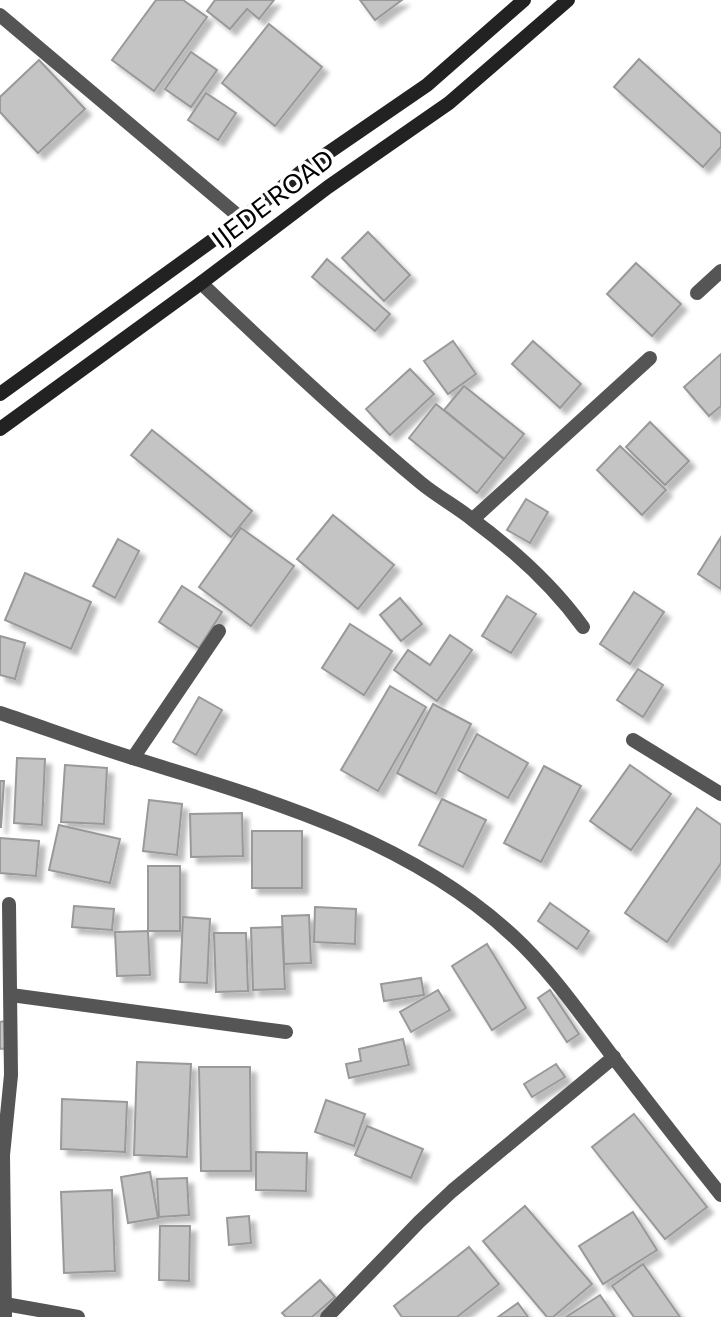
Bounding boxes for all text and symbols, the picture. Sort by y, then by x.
street label: IJEDE ROAD [205,142,339,254]

